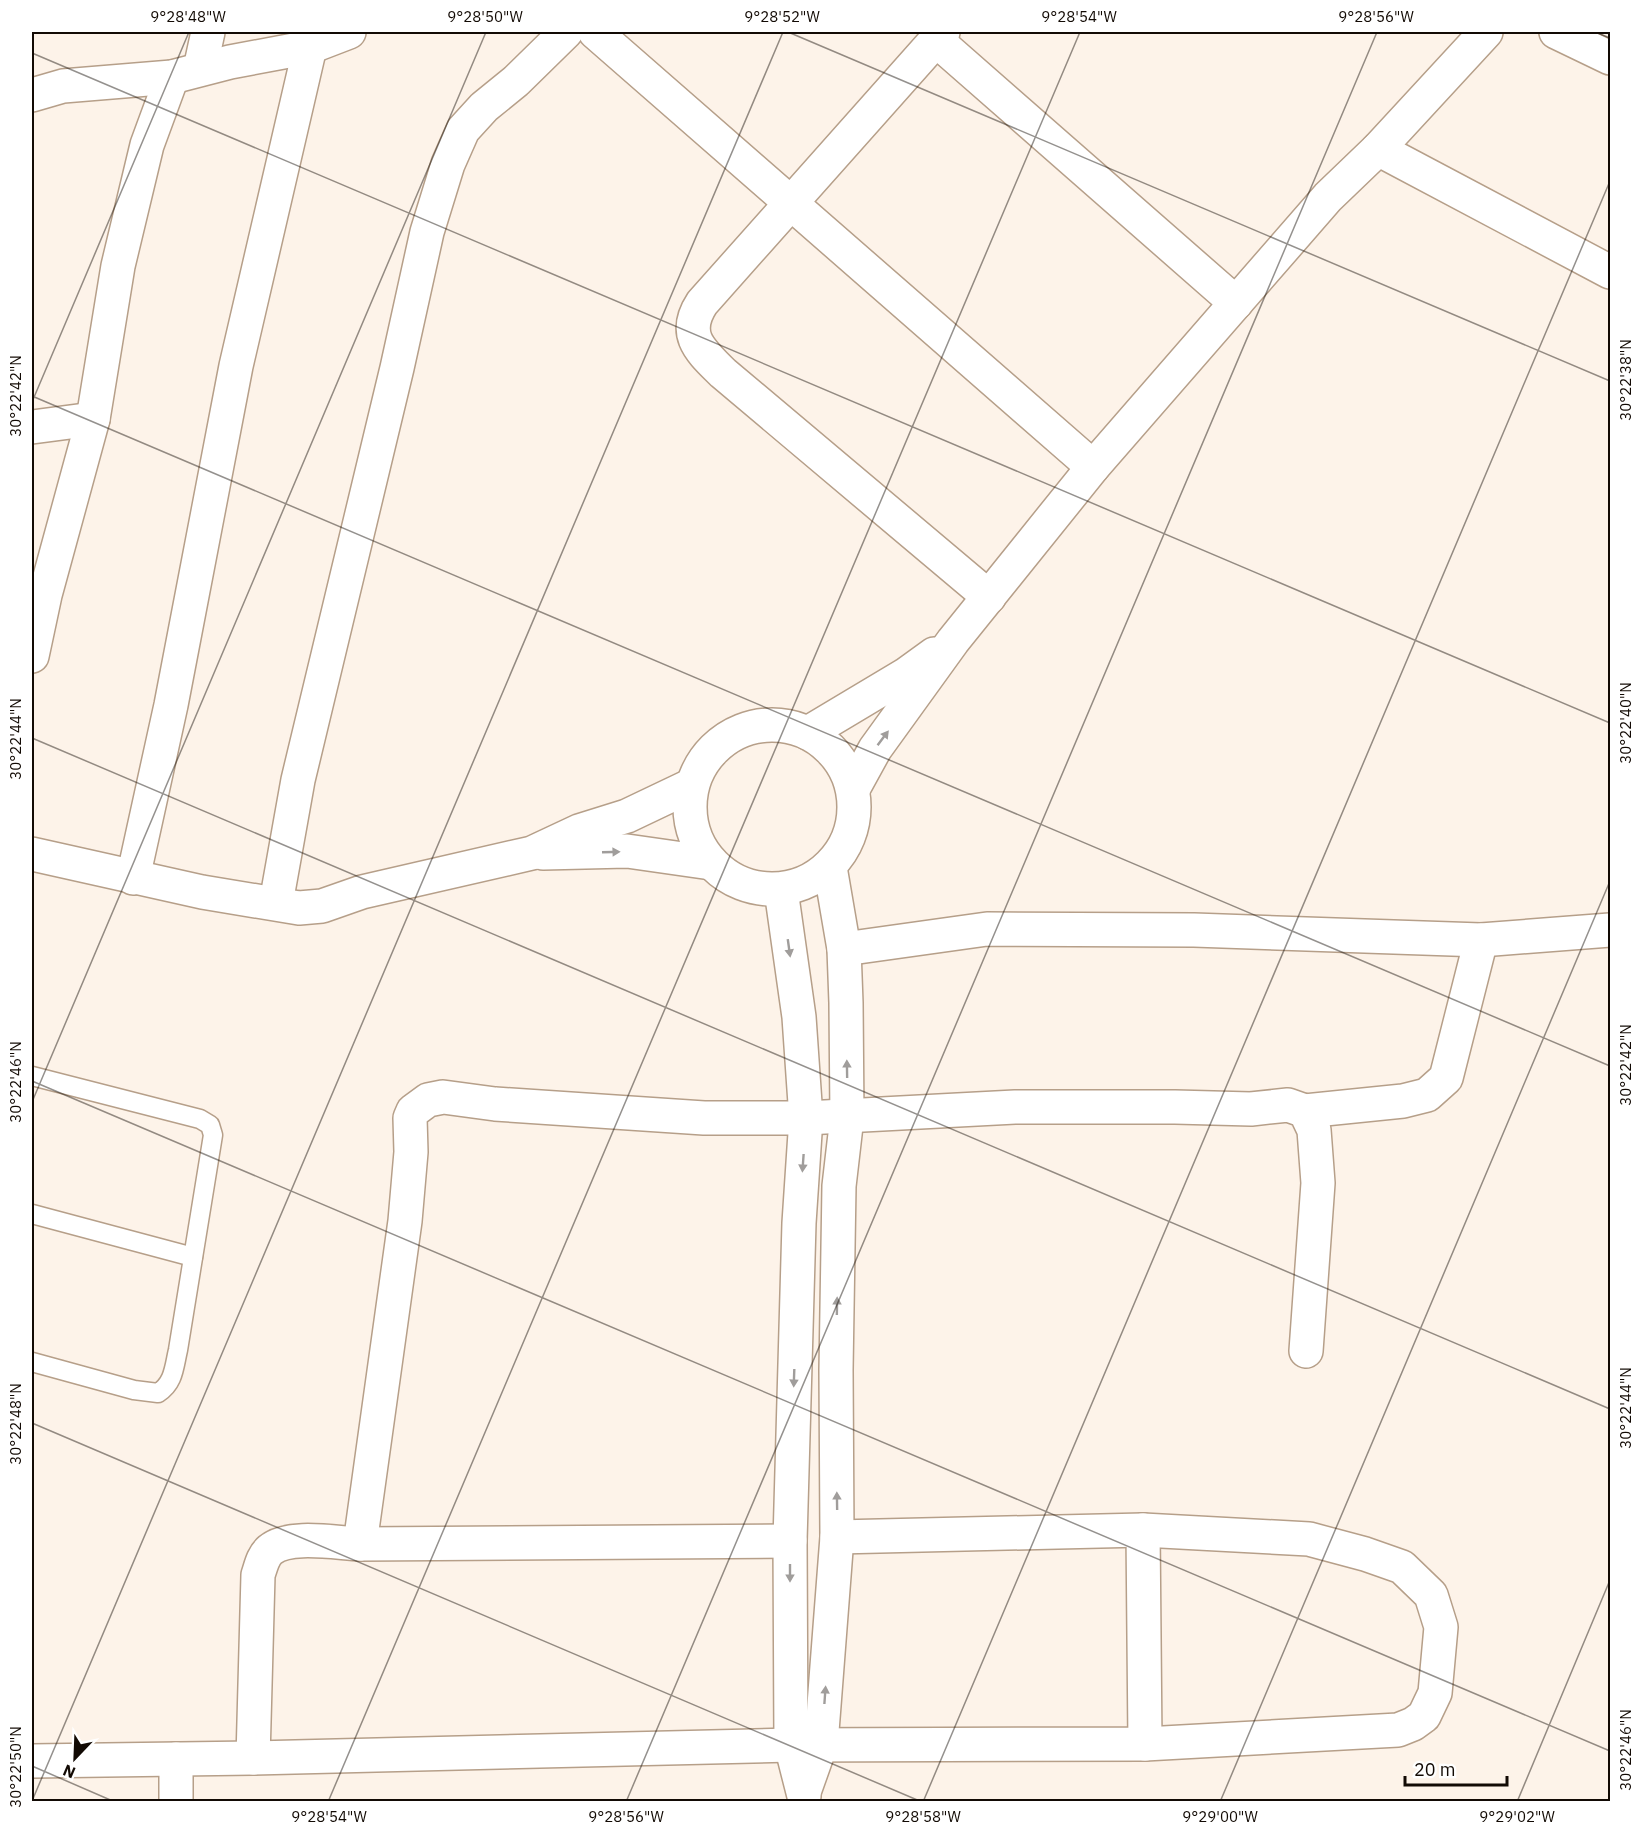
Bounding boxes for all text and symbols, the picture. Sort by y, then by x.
text: 9°28'48"W [150,7,226,26]
text: 9°28'50"W [447,7,523,26]
text: 9°28'52"W [744,7,820,26]
text: 9°28'54"W [1041,7,1117,26]
text: 9°28'56"W [1338,7,1414,26]
text: 30°22'38"N [1616,339,1635,421]
text: 30°22'42"N [6,355,25,437]
text: 30°22'40"N [1616,682,1635,764]
text: 30°22'44"N [6,698,25,780]
one-way arrow [877,731,889,747]
one-way arrow [602,847,621,856]
one-way arrow [785,938,794,957]
text: 30°22'42"N [1616,1024,1635,1106]
text: 30°22'46"N [6,1041,25,1123]
one-way arrow [842,1060,851,1079]
one-way arrow [798,1153,808,1172]
one-way arrow [832,1296,842,1315]
text: 30°22'44"N [1616,1367,1635,1449]
one-way arrow [790,1369,799,1388]
text: 30°22'48"N [6,1383,25,1465]
one-way arrow [832,1491,842,1510]
one-way arrow [785,1564,795,1583]
one-way arrow [820,1686,830,1705]
text: 30°22'46"N [1616,1709,1635,1791]
text: 30°22'50"N [6,1726,25,1808]
north arrow [45,1728,105,1788]
scale bar [1405,1749,1507,1787]
text: 20 m [1414,1758,1456,1781]
text: N [60,1760,78,1783]
text: 9°28'54"W [291,1807,367,1826]
text: 9°28'56"W [588,1807,664,1826]
text: 9°28'58"W [885,1807,961,1826]
text: 9°29'00"W [1182,1807,1258,1826]
text: 9°29'02"W [1479,1807,1555,1826]

